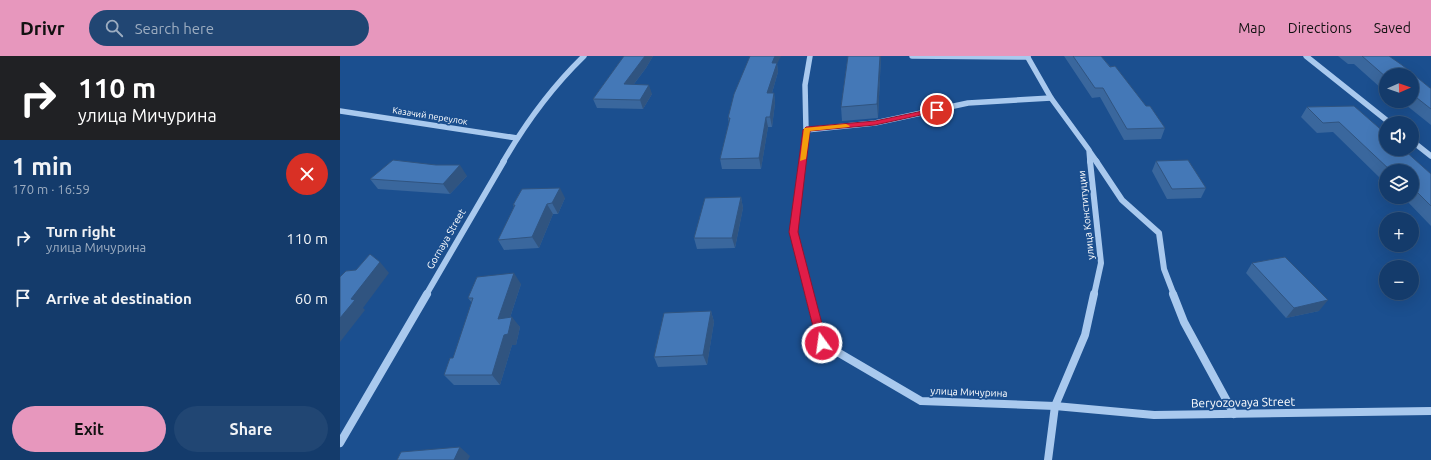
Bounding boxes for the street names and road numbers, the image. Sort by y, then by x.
street label: Казачий переулок [392,105,469,127]
street label: улица Конституции [1076,170,1096,260]
street label: Gornaya Street [424,207,468,271]
street label: улица Мичурина [930,385,1008,399]
street label: Beryozovaya Street [1191,395,1296,409]

